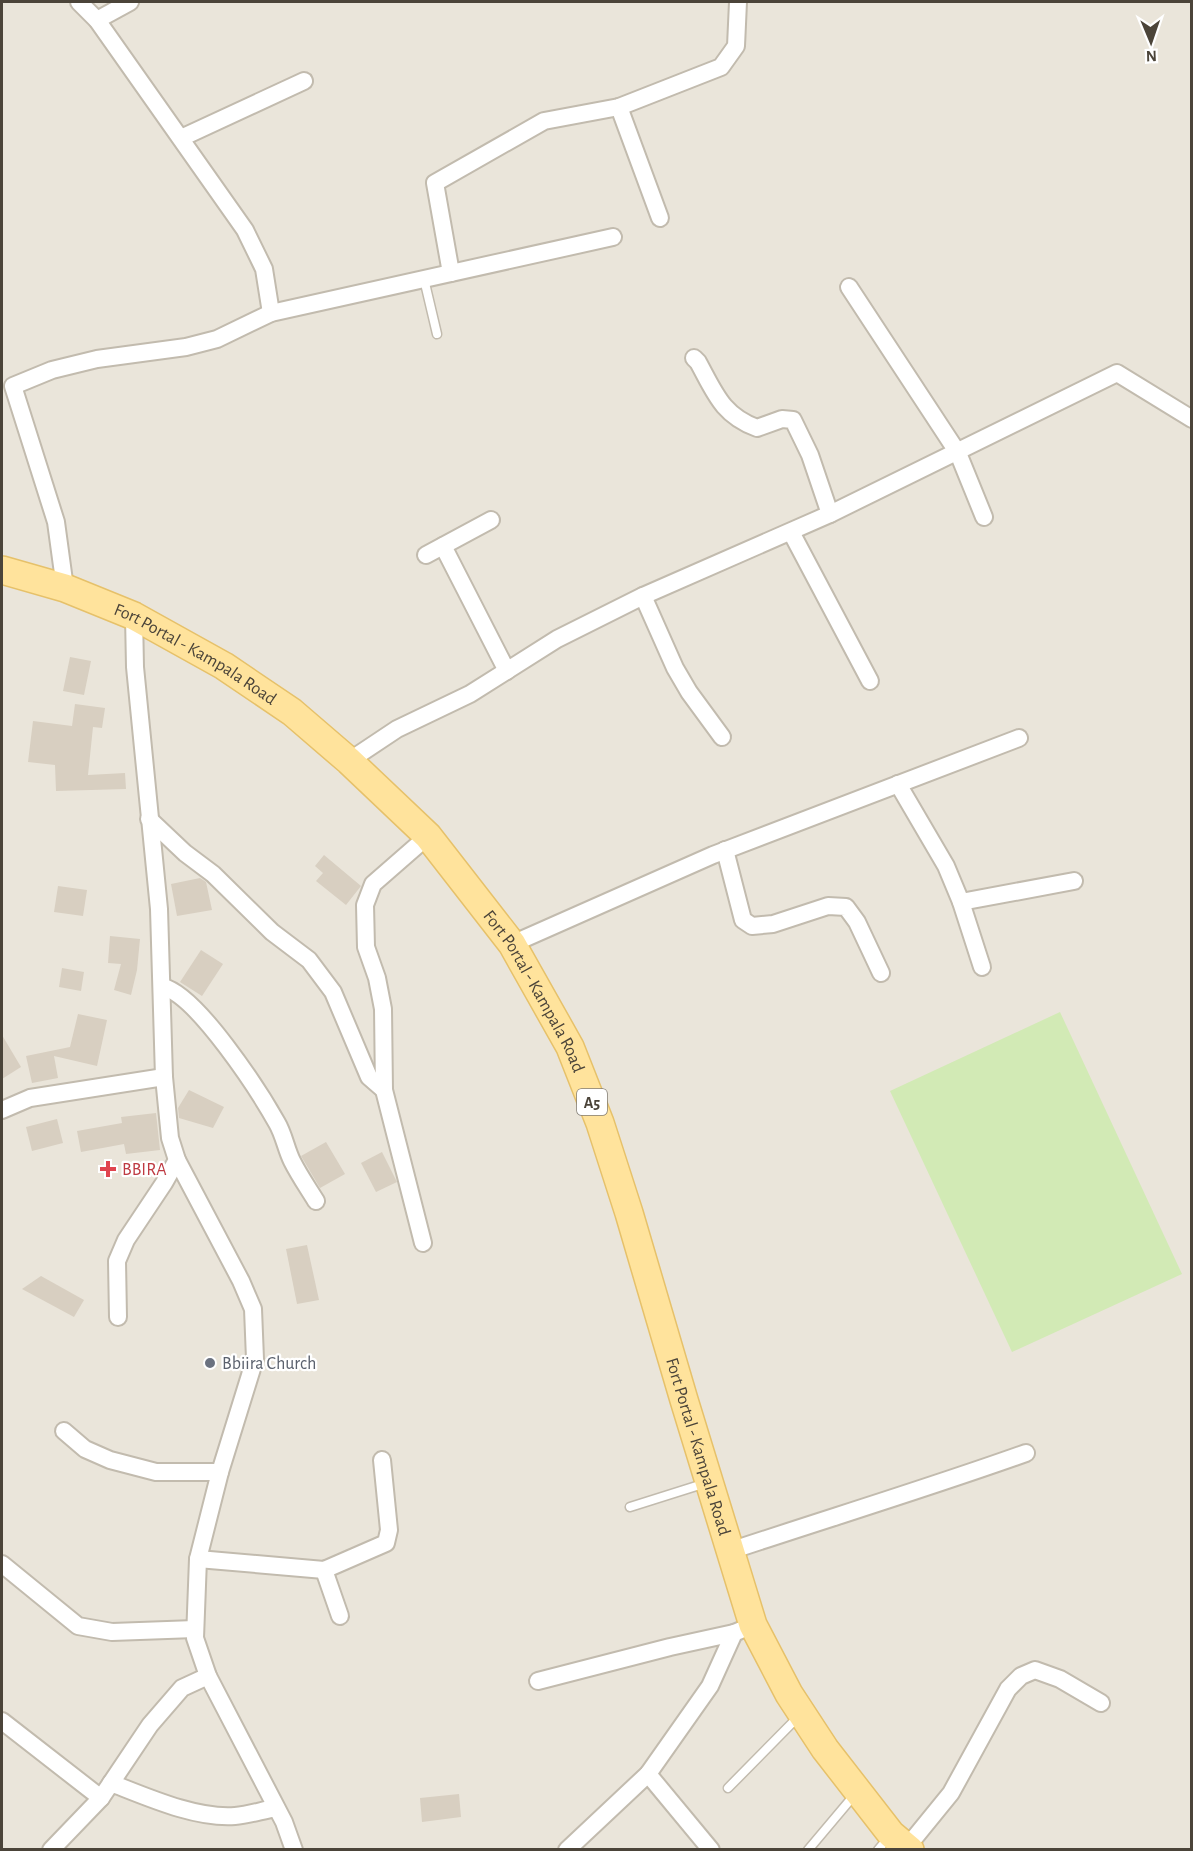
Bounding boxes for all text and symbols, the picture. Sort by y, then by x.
north arrow [1121,12,1181,72]
text: N [1146,48,1157,64]
street label: Fort Portal - Kampala Road [111,601,279,709]
street label: Fort Portal - Kampala Road [479,907,587,1075]
road number: A5 [577,1089,607,1115]
marker: BBIRA [99,1160,117,1178]
place label: BBIRA [122,1161,167,1179]
place label: Bbiira Church [222,1355,316,1373]
marker: Bbiira Church [203,1356,217,1370]
street label: Fort Portal - Kampala Road [662,1356,733,1538]

